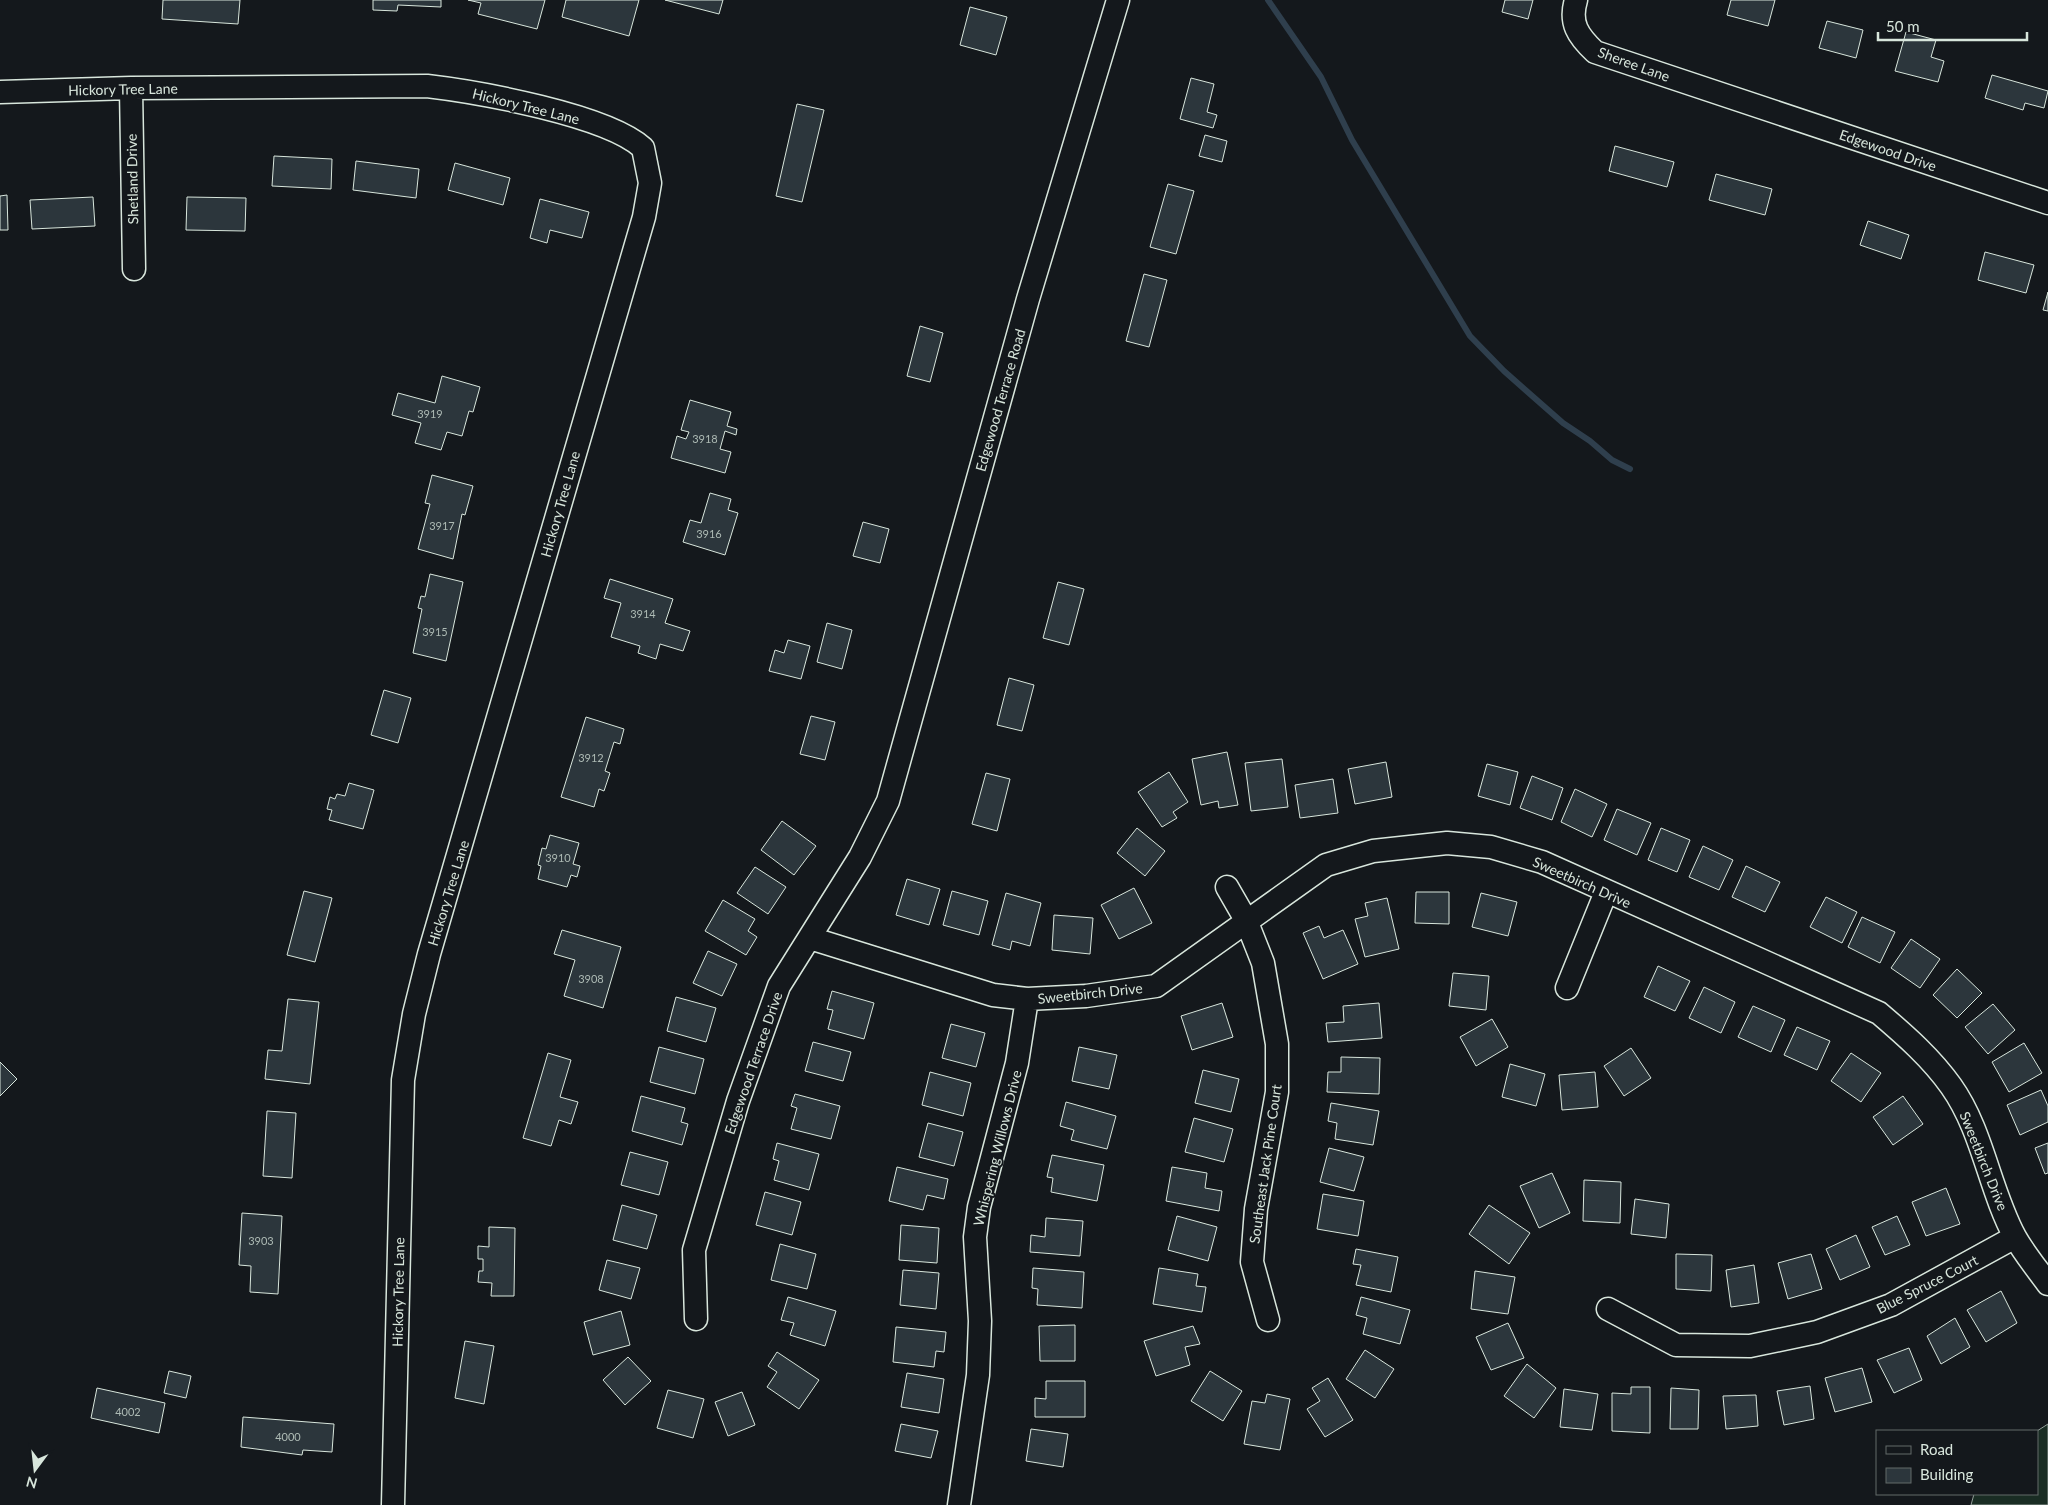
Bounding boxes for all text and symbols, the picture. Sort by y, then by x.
scale bar [1878,10,2027,42]
text: 50 m [1886,17,1920,35]
street label: Sheree Lane [1596,43,1672,85]
street label: Hickory Tree Lane [68,80,178,98]
street label: Hickory Tree Lane [471,84,581,128]
street label: Edgewood Drive [1837,125,1939,175]
street label: Shetland Drive [123,134,141,224]
street label: Edgewood Terrace Road [972,327,1028,473]
house number: 3919 [417,407,443,420]
house number: 3918 [692,432,718,445]
street label: Hickory Tree Lane [537,449,583,559]
house number: 3917 [429,519,455,532]
house number: 3916 [696,527,722,540]
house number: 3914 [630,607,656,620]
house number: 3915 [422,625,448,638]
house number: 3912 [578,751,604,764]
street label: Hickory Tree Lane [424,838,472,948]
house number: 3910 [545,851,571,864]
street label: Sweetbirch Drive [1530,853,1634,911]
house number: 3908 [578,972,604,985]
street label: Sweetbirch Drive [1037,979,1143,1007]
street label: Edgewood Terrace Drive [721,989,785,1137]
street label: Whispering Willows Drive [969,1068,1025,1228]
street label: Southeast Jack Pine Court [1245,1083,1285,1245]
street label: Sweetbirch Drive [1956,1109,2012,1213]
house number: 3903 [248,1234,274,1247]
street label: Hickory Tree Lane [389,1237,407,1347]
street label: Blue Spruce Court [1873,1251,1981,1317]
house number: 4002 [115,1405,141,1418]
house number: 4000 [275,1430,301,1443]
legend [1876,1430,2038,1495]
text: Road [1920,1440,1953,1458]
north arrow [10,1445,60,1495]
text: Building [1920,1465,1973,1483]
text: N [24,1473,39,1493]

